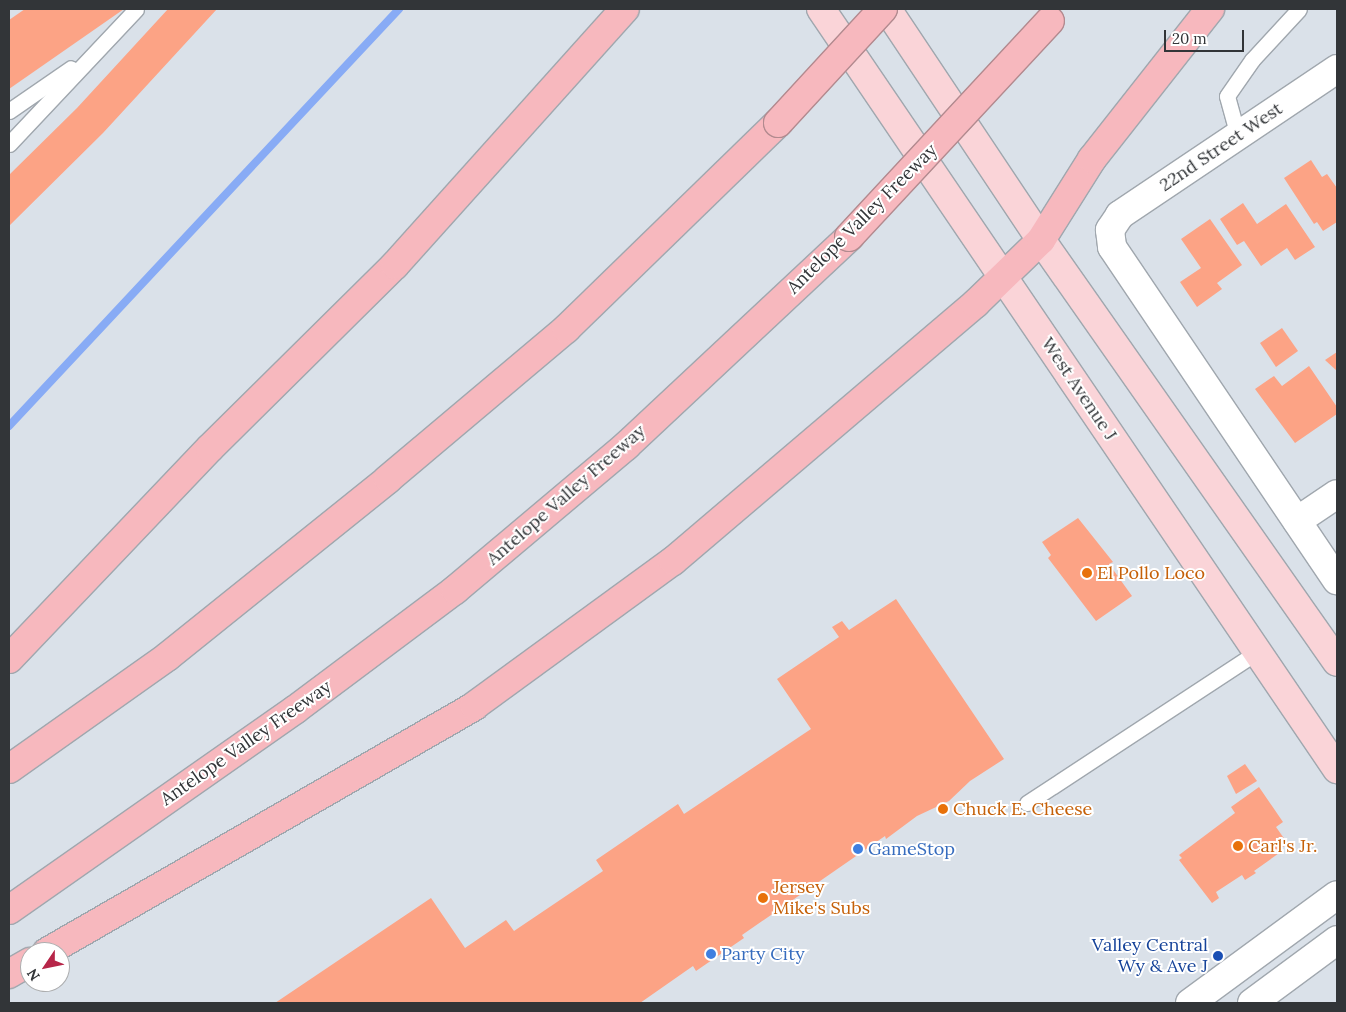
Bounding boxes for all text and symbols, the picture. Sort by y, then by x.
scale bar [1166,20,1246,52]
text: 20 m [1172,29,1207,48]
street label: 22nd Street West [1155,98,1287,196]
street label: Antelope Valley Freeway [782,139,942,299]
street label: West Avenue J [1037,333,1121,445]
street label: Antelope Valley Freeway [482,420,650,570]
place label: El Pollo Loco [1097,562,1205,584]
marker: El Pollo Loco [1081,567,1093,579]
street label: Antelope Valley Freeway [157,676,335,810]
place label: Chuck E. Cheese [953,798,1092,820]
marker: Chuck E. Cheese [937,803,949,815]
place label: Carl's Jr. [1248,835,1317,857]
place label: GameStop [868,838,955,860]
marker: Carl's Jr. [1232,840,1244,852]
marker: GameStop [852,843,864,855]
place label: Jersey Mike's Subs [773,877,870,920]
marker: Jersey Mike's Subs [757,892,769,904]
place label: Valley Central Wy & Ave J [1092,935,1208,978]
north arrow [20,942,70,992]
place label: Party City [721,943,805,965]
marker: Party City [705,948,717,960]
marker: Valley Central Wy & Ave J [1212,950,1224,962]
text: N [23,965,44,984]

